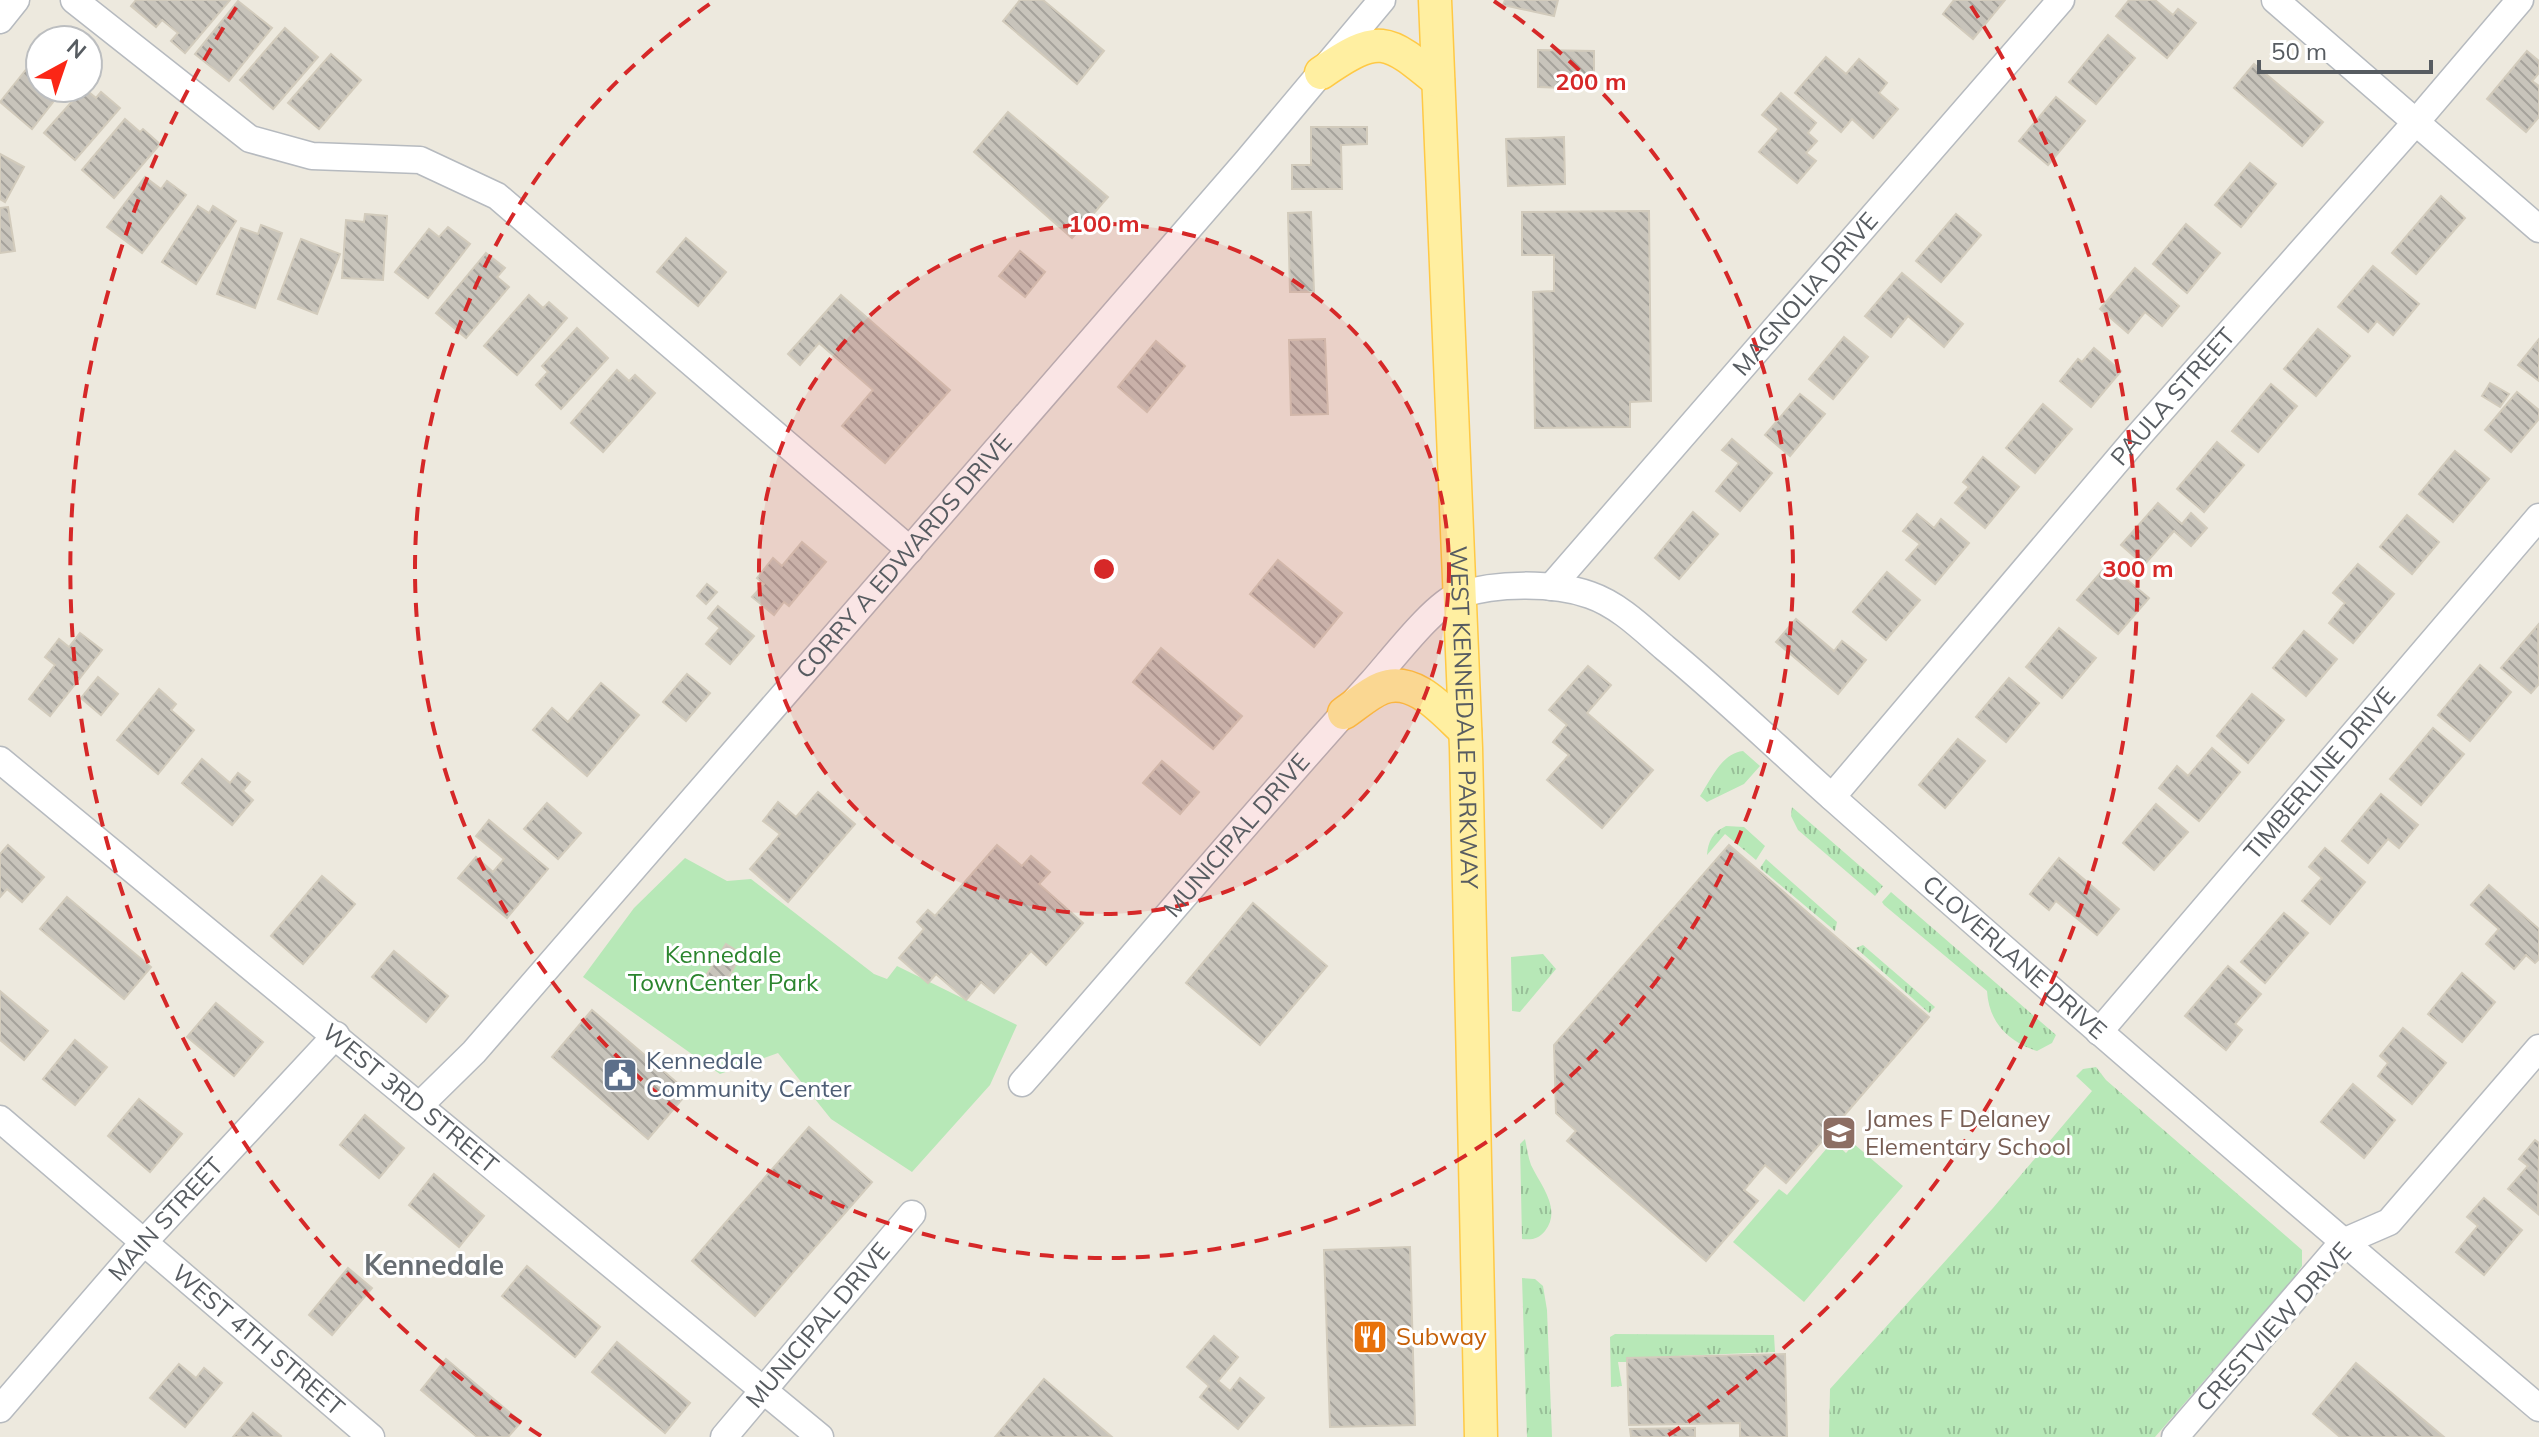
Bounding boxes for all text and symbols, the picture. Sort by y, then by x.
north arrow [24,24,104,104]
scale bar [2259,24,2431,74]
text: N [61,33,92,65]
text: 50 m [2271,36,2327,66]
text: 200 m [1555,66,1627,96]
street label: MAGNOLIA DRIVE [1726,206,1884,381]
text: 100 m [1068,208,1140,238]
street label: PAULA STREET [2104,321,2241,471]
street label: CORRY A EDWARDS DRIVE [789,427,1018,684]
street label: WEST KENNEDALE PARKWAY [1444,545,1485,890]
text: 300 m [2102,553,2174,583]
centre of rings [1090,555,1118,583]
street label: TIMBERLINE DRIVE [2237,680,2401,865]
street label: MUNICIPAL DRIVE [1157,747,1316,923]
street label: CLOVERLANE DRIVE [1917,868,2113,1045]
park label: Kennedale TownCenter Park [628,939,819,997]
street label: WEST 3RD STREET [317,1017,505,1180]
place label: Kennedale Community Center [646,1045,852,1103]
public building icon: Kennedale Community Center [601,1056,639,1094]
place label: James F Delaney Elementary School [1865,1103,2071,1161]
school or university icon: James F Delaney Elementary School [1820,1114,1858,1152]
street label: MAIN STREET [101,1150,229,1287]
street label: CRESTVIEW DRIVE [2189,1235,2357,1417]
street label: MUNICIPAL DRIVE [739,1236,896,1414]
district label: Kennedale [364,1247,504,1282]
street label: WEST 4TH STREET [166,1257,352,1422]
restaurant icon: Subway [1351,1318,1389,1356]
place label: Subway [1396,1321,1487,1351]

